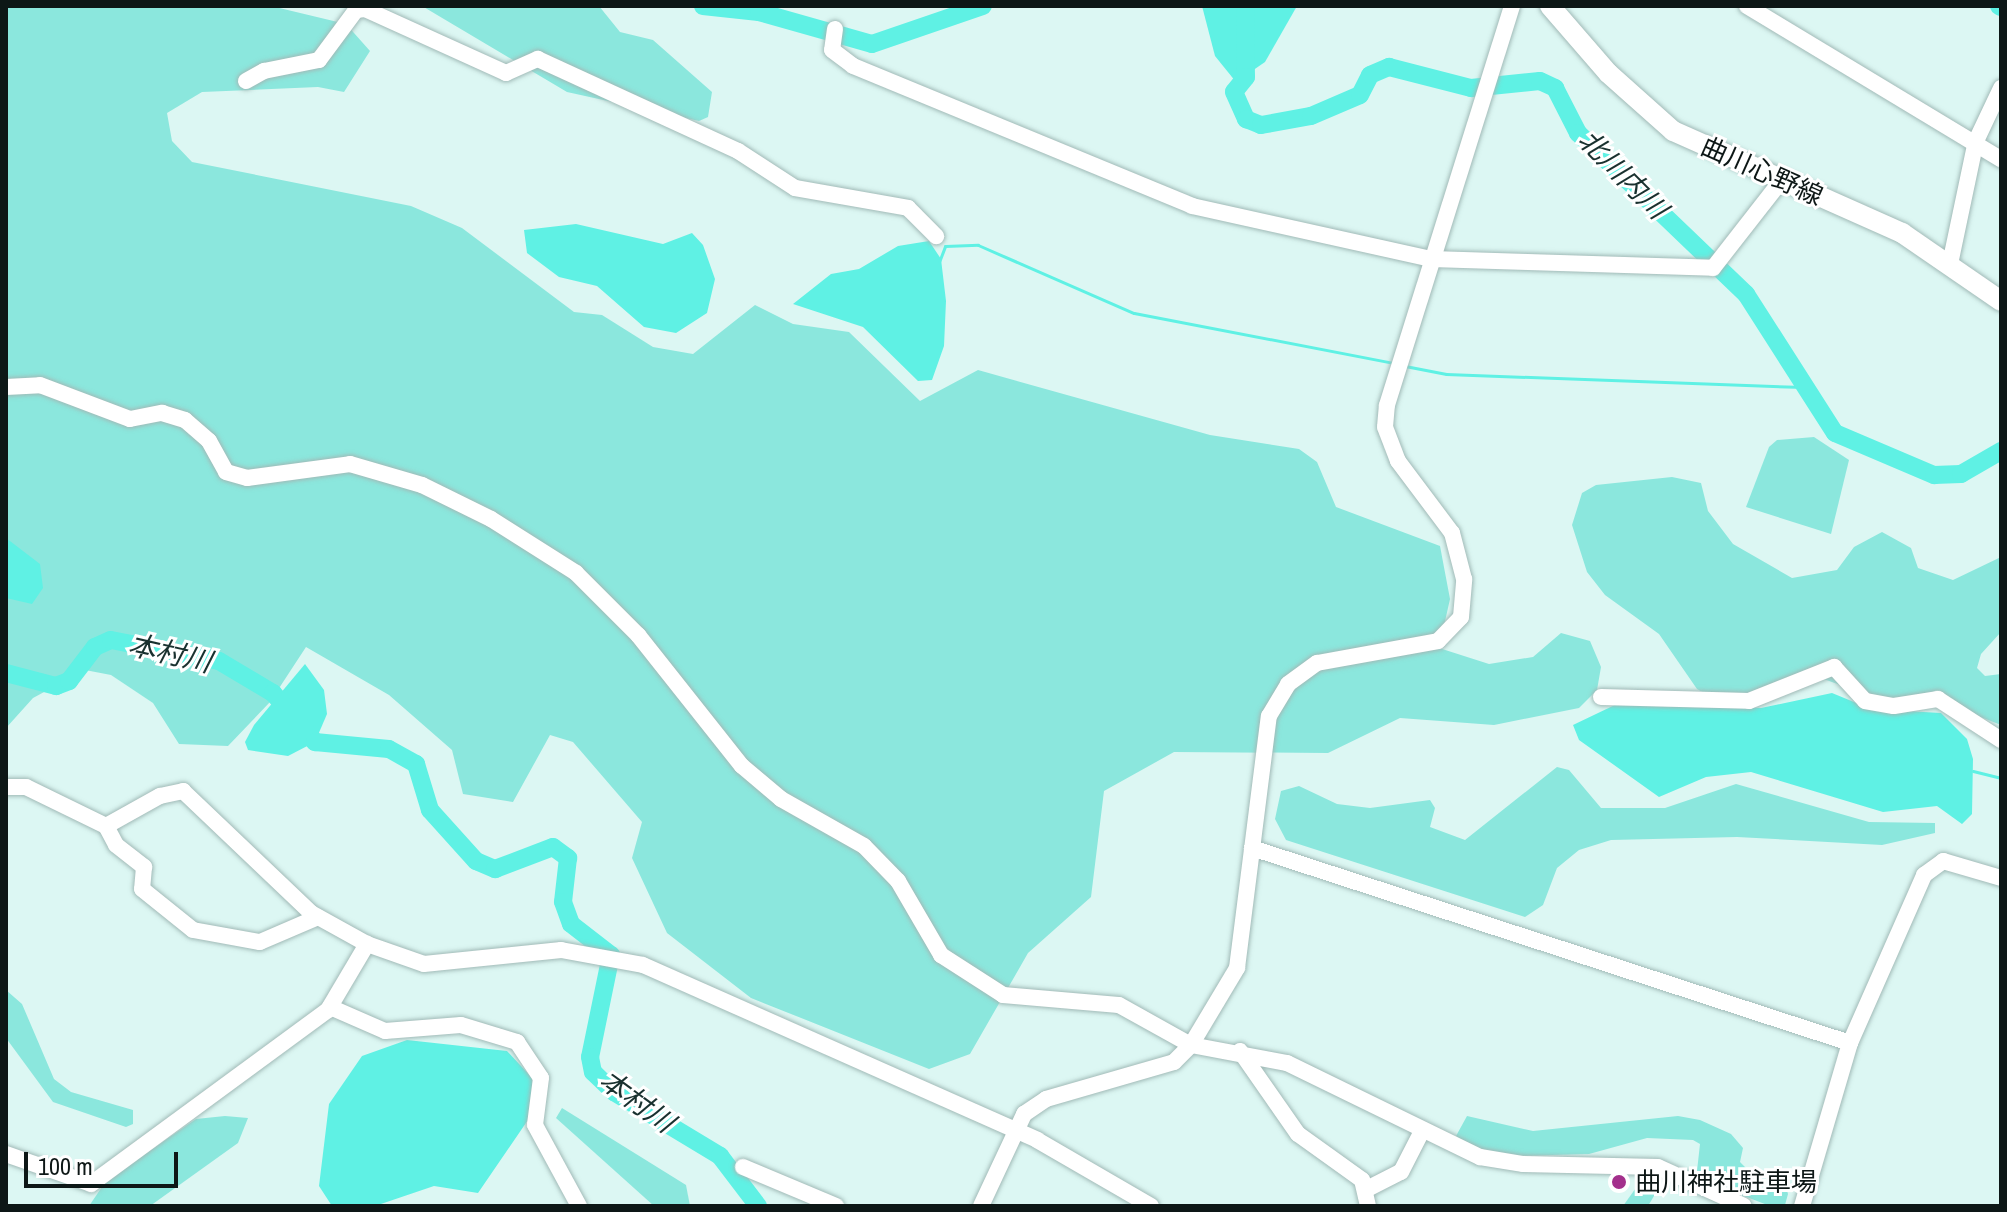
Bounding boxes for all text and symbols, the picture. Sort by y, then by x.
water label: 北川内川 [1572,123,1674,225]
street label: 曲川心野線 [1696,130,1828,212]
water label: 本村川 [125,627,215,679]
water label: 本村川 [593,1063,681,1139]
scale bar [28,1136,182,1186]
text: 100 m [38,1150,93,1182]
place label: 曲川神社駐車場 [1635,1166,1817,1198]
marker: 曲川神社駐車場 [1610,1173,1628,1191]

